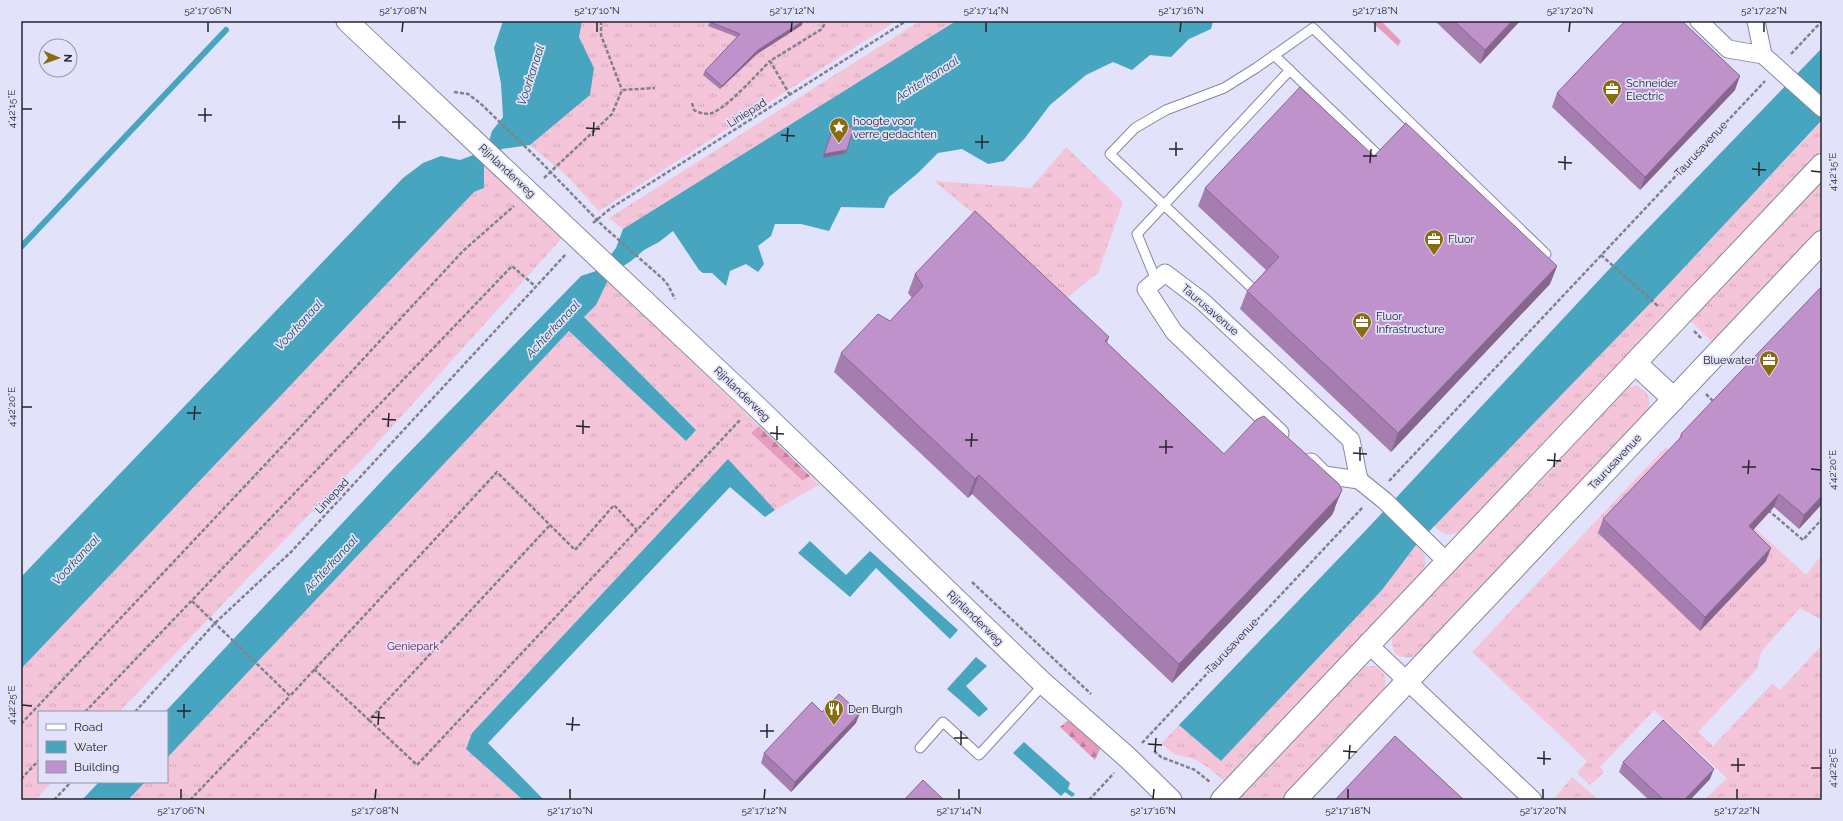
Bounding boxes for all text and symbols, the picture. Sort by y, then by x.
text: 52°17'06"N [184,5,232,16]
text: 52°17'08"N [379,5,427,16]
text: 52°17'10"N [574,5,620,16]
text: 52°17'12"N [770,5,814,16]
text: 52°17'14"N [963,5,1009,16]
text: 52°17'16"N [1158,5,1204,16]
text: 52°17'18"N [1352,5,1398,16]
text: 52°17'20"N [1547,5,1593,16]
text: 52°17'22"N [1741,5,1787,16]
north arrow [38,38,78,78]
water label: Voorkanaal [515,43,547,107]
water label: Achterkanaal [892,53,961,105]
text: N [61,54,74,63]
place label: Schneider Electric [1626,77,1678,103]
office icon: Schneider Electric [1601,78,1623,106]
text: 4°42'15"E [6,90,17,128]
street label: Liniepad [725,96,769,130]
place label: hoogte voor verre gedachten [853,115,937,141]
place icon: hoogte voor verre gedachten [828,116,850,144]
street label: Taurusavenue [1672,118,1730,179]
street label: Rijnlanderweg [476,141,538,201]
text: 4°42'15"E [1827,153,1838,191]
office icon: Fluor [1423,228,1445,256]
place label: Fluor [1448,233,1475,246]
street label: Taurusavenue [1179,282,1242,339]
water label: Voorkanaal [272,297,326,353]
water label: Achterkanaal [522,298,583,361]
place label: Fluor Infrastructure [1376,310,1445,336]
office icon: Fluor Infrastructure [1351,311,1373,339]
office icon: Bluewater [1758,349,1780,377]
place label: Bluewater [1703,354,1755,367]
street label: Rijnlanderweg [711,364,773,424]
text: 4°42'20"E [6,387,17,427]
street label: Taurusavenue [1586,431,1644,492]
text: 4°42'20"E [1827,450,1838,490]
street label: Liniepad [312,475,352,516]
water label: Voorkanaal [49,532,103,588]
water label: Achterkanaal [300,533,361,596]
street label: Rijnlanderweg [944,588,1006,648]
street label: Taurusavenue [1203,615,1261,676]
park label: Geniepark [387,640,439,653]
text: 4°42'25"E [6,685,17,725]
restaurant icon: Den Burgh [823,698,845,726]
place label: Den Burgh [848,703,902,716]
legend [38,711,168,783]
text: Road [74,720,103,734]
text: Water [74,740,108,754]
text: 4°42'25"E [1827,748,1838,788]
text: Building [74,760,120,774]
text: 52°17'06"N [157,805,205,816]
text: 52°17'08"N [351,805,399,816]
text: 52°17'10"N [547,805,593,816]
text: 52°17'12"N [742,805,786,816]
text: 52°17'14"N [936,805,982,816]
text: 52°17'16"N [1130,805,1176,816]
text: 52°17'18"N [1325,805,1371,816]
text: 52°17'20"N [1520,805,1566,816]
text: 52°17'22"N [1714,805,1760,816]

